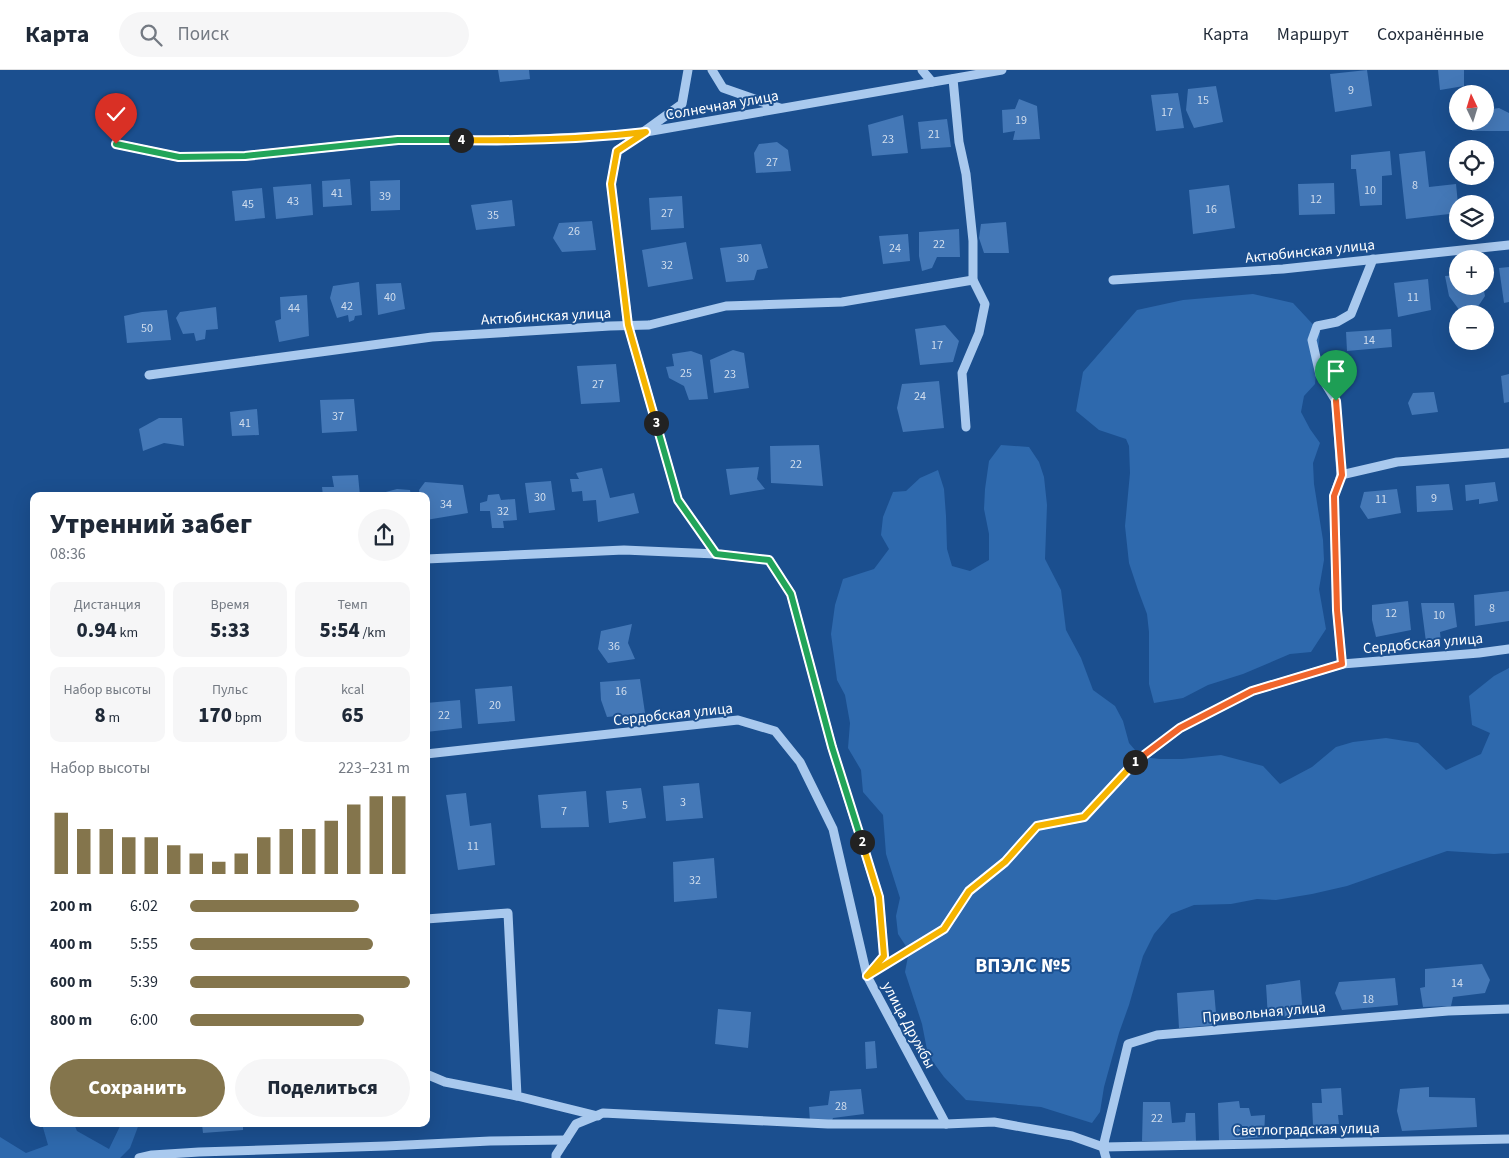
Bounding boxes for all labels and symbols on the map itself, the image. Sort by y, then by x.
house number: 9 [1348,82,1354,99]
street label: Солнечная улица [664,85,780,126]
north arrow [1449,85,1494,130]
house number: 15 [1197,92,1209,109]
pin [95,93,137,144]
house number: 17 [1161,104,1173,121]
house number: 19 [1015,112,1027,129]
house number: 21 [928,126,940,143]
pin: 4 [448,128,474,152]
house number: 23 [882,131,894,148]
house number: 27 [766,154,778,171]
house number: 8 [1412,177,1418,194]
house number: 10 [1364,182,1376,199]
house number: 41 [331,185,343,202]
house number: 39 [379,188,391,205]
house number: 12 [1310,191,1322,208]
house number: 43 [287,193,299,210]
house number: 45 [242,196,254,213]
house number: 16 [1205,201,1217,218]
house number: 27 [661,205,673,222]
house number: 35 [487,207,499,224]
house number: 26 [568,223,580,240]
street label: Актюбинская улица [1244,234,1376,269]
house number: 22 [933,236,945,253]
house number: 24 [889,240,901,257]
house number: 30 [737,250,749,267]
house number: 32 [661,257,673,274]
house number: 40 [384,289,396,306]
house number: 11 [1407,289,1419,306]
house number: 42 [341,298,353,315]
house number: 44 [288,300,300,317]
street label: Актюбинская улица [481,303,612,330]
house number: 50 [141,320,153,337]
house number: 14 [1363,332,1375,349]
house number: 17 [931,337,943,354]
pin [1315,350,1357,401]
house number: 25 [680,365,692,382]
house number: 23 [724,366,736,383]
house number: 27 [592,376,604,393]
house number: 24 [914,388,926,405]
house number: 37 [332,408,344,425]
pin: 3 [644,410,668,436]
house number: 41 [239,415,251,432]
house number: 22 [790,456,802,473]
house number: 30 [534,489,546,506]
house number: 9 [1431,490,1437,507]
house number: 11 [1375,491,1387,508]
house number: 34 [440,496,452,513]
house number: 32 [497,503,509,520]
house number: 8 [1489,600,1495,617]
house number: 12 [1385,605,1397,622]
house number: 10 [1433,607,1445,624]
street label: Сердобская улица [1362,628,1484,659]
house number: 36 [608,638,620,655]
house number: 16 [615,683,627,700]
house number: 20 [489,697,501,714]
street label: Сердобская улица [612,698,734,731]
house number: 22 [438,707,450,724]
pin: 1 [1122,750,1148,774]
house number: 3 [680,794,686,811]
house number: 5 [622,797,628,814]
house number: 7 [561,803,567,820]
pin: 2 [850,830,874,854]
house number: 11 [467,838,479,855]
house number: 32 [689,872,701,889]
district label: ВПЭЛС №5 [975,952,1071,980]
house number: 14 [1451,975,1463,992]
street label: улица Дружбы [877,978,940,1072]
house number: 18 [1362,991,1374,1008]
street label: Привольная улица [1202,997,1327,1028]
house number: 28 [835,1098,847,1115]
house number: 22 [1151,1110,1163,1127]
street label: Светлоградская улица [1232,1118,1380,1141]

